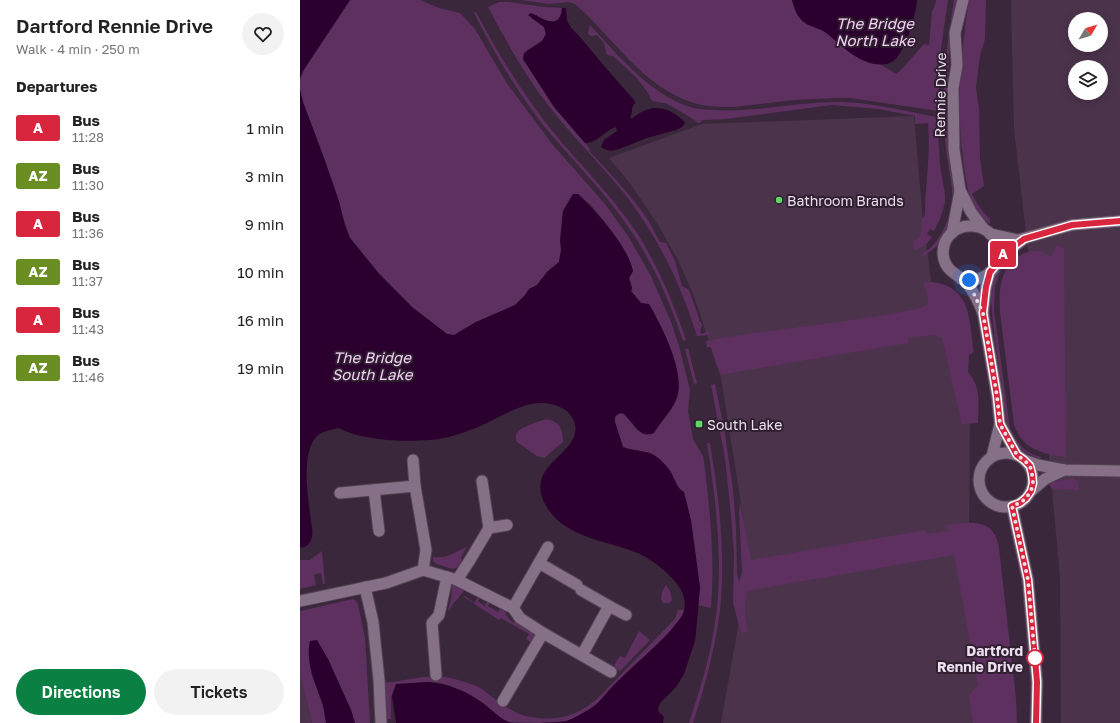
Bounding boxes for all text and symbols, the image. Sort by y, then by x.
north arrow [1068,12,1108,52]
map controls [1068,12,1108,100]
button: heart [242,13,284,55]
text: Dartford Rennie Drive [16,14,213,37]
water label: The Bridge North Lake [835,14,916,49]
text: Walk · 4 min · 250 m [16,41,140,57]
street label: Rennie Drive [931,52,949,138]
button: layers [1068,60,1108,100]
text: Departures [16,77,97,95]
text: Bus [72,111,100,129]
text: A [33,119,43,136]
text: 1 min [246,119,284,137]
text: 11:28 [72,129,104,145]
text: Bus [72,159,100,177]
text: AZ [29,167,47,184]
text: 3 min [245,167,284,185]
text: 11:30 [72,177,104,193]
place label: Bathroom Brands [787,192,904,209]
marker: Bathroom Brands [774,195,784,205]
text: Bus [72,207,100,225]
text: A [33,215,43,232]
text: 9 min [245,215,284,233]
text: 11:36 [72,225,104,241]
line badge: A [990,241,1016,267]
text: A [998,245,1008,262]
text: Bus [72,255,100,273]
text: AZ [29,263,47,280]
text: 10 min [237,263,284,281]
your location [959,270,979,290]
text: 11:37 [72,273,103,289]
text: Bus [72,303,100,321]
text: A [33,311,43,328]
text: 16 min [237,311,284,329]
text: 11:43 [72,321,104,337]
water label: The Bridge South Lake [332,348,414,383]
text: Bus [72,351,100,369]
text: AZ [29,359,47,376]
text: 19 min [237,359,284,377]
text: 11:46 [72,369,104,385]
place label: South Lake [707,416,782,433]
marker: South Lake [694,419,704,429]
place label: Dartford Rennie Drive [937,642,1023,675]
marker: Dartford Rennie Drive [1026,649,1044,667]
button: Directions [16,669,146,715]
button: Tickets [154,669,284,715]

